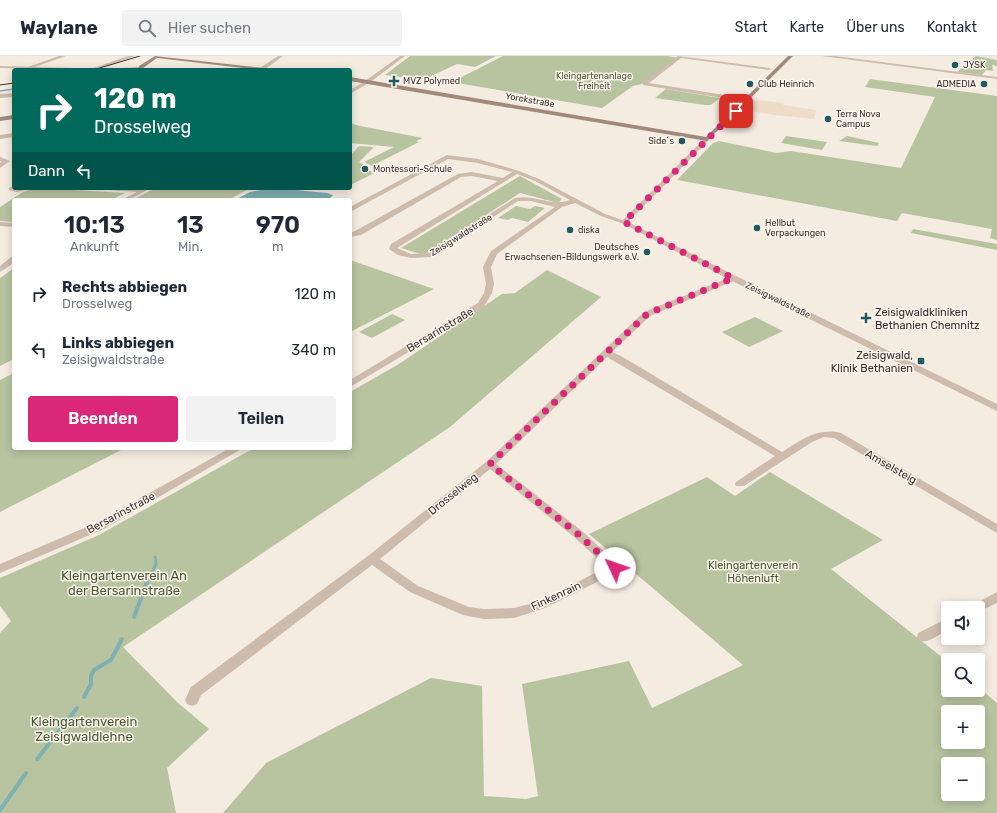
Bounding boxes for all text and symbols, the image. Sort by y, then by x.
search box [122,10,402,46]
text: Waylane [20,16,98,39]
icon: search [136,17,158,39]
text: Hier suchen [168,19,251,37]
text: Start [735,19,768,36]
text: Karte [790,19,824,36]
text: Über uns [846,19,905,36]
text: Kontakt [927,19,977,36]
marker: JYSK [950,60,960,70]
place label: JYSK [963,60,986,70]
park label: Kleingartenanlage Freiheit [556,71,632,91]
marker: MVZ Polymed [388,75,400,87]
place label: MVZ Polymed [403,76,460,86]
marker: Club Heinrich [745,79,755,89]
place label: Club Heinrich [758,79,814,89]
place label: ADMEDIA [936,79,976,89]
marker: ADMEDIA [979,79,989,89]
text: 120 m [94,82,177,115]
icon: right [28,84,80,136]
street label: Yorckstraße [505,91,555,109]
pin [719,94,753,128]
icon: arrive [725,100,747,122]
place label: Terra Nova Campus [836,109,880,129]
marker: Terra Nova Campus [823,114,833,124]
text: Drosselweg [94,116,191,138]
place label: Side´s [648,136,674,146]
marker: Side´s [677,136,687,146]
icon: left [73,160,95,182]
text: Dann [28,162,65,180]
marker: Montessori-Schule [360,164,370,174]
place label: Montessori-Schule [373,164,452,174]
text: 10:13 [64,211,125,239]
text: 13 [177,211,204,239]
text: 970 [256,211,300,239]
street label: Zeisigwaldstraße [428,212,494,258]
place label: Hellbut Verpackungen [765,218,826,238]
marker: Hellbut Verpackungen [752,223,762,233]
marker: diska [565,225,575,235]
place label: diska [578,225,600,235]
text: Ankunft [70,239,119,254]
text: Min. [178,239,203,254]
text: m [272,239,284,254]
place label: Deutsches Erwachsenen-Bildungswerk e.V. [505,242,639,262]
marker: Deutsches Erwachsenen-Bildungswerk e.V. [642,247,652,257]
text: Rechts abbiegen [62,278,187,296]
street label: Zeisigwaldstraße [744,280,812,320]
icon: right [28,283,50,305]
text: 120 m [294,285,336,303]
text: Drosselweg [62,296,132,311]
street label: Bersarinstraße [404,305,476,355]
place label: Zeisigwaldkliniken Bethanien Chemnitz [875,306,980,332]
marker: Zeisigwaldkliniken Bethanien Chemnitz [860,312,872,324]
text: Links abbiegen [62,334,174,352]
icon: left [28,339,50,361]
text: 340 m [291,341,336,359]
place label: Zeisigwald, Klinik Bethanien [831,349,913,375]
text: Zeisigwaldstraße [62,352,165,367]
marker: Zeisigwald, Klinik Bethanien [916,356,926,366]
button: Beenden [28,396,178,442]
button: Teilen [186,396,336,442]
street label: Amselsteig [863,447,919,487]
street label: Drosselweg [426,470,480,518]
street label: Bersarinstraße [85,490,157,536]
position arrow [594,547,636,589]
park label: Kleingartenverein Höhenluft [708,559,798,585]
park label: Kleingartenverein An der Bersarinstraße [61,568,187,598]
street label: Finkenrain [529,579,583,613]
map controls [941,601,985,801]
button: sound [941,601,985,645]
button: search [941,653,985,697]
button: + [941,705,985,749]
park label: Kleingartenverein Zeisigwaldlehne [31,714,137,745]
button: − [941,757,985,801]

